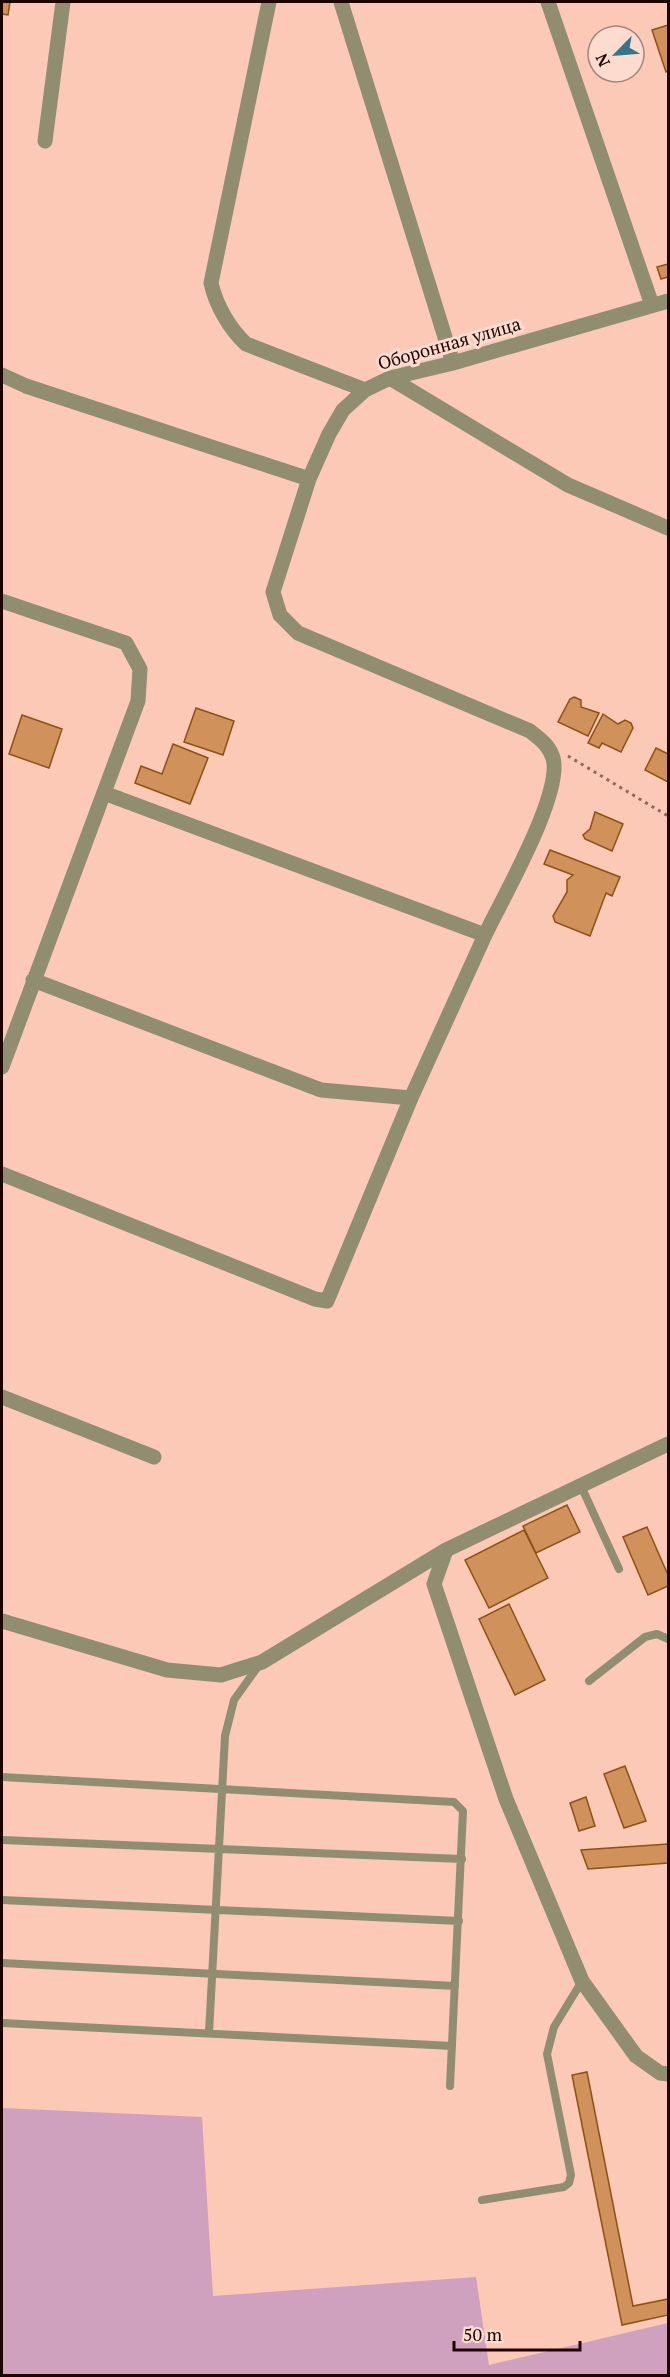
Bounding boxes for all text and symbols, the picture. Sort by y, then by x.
north arrow [586,24,646,84]
text: N [590,50,615,70]
street label: Оборонная улица [375,311,523,375]
scale bar [454,2314,580,2352]
text: 50 m [463,2322,503,2346]

